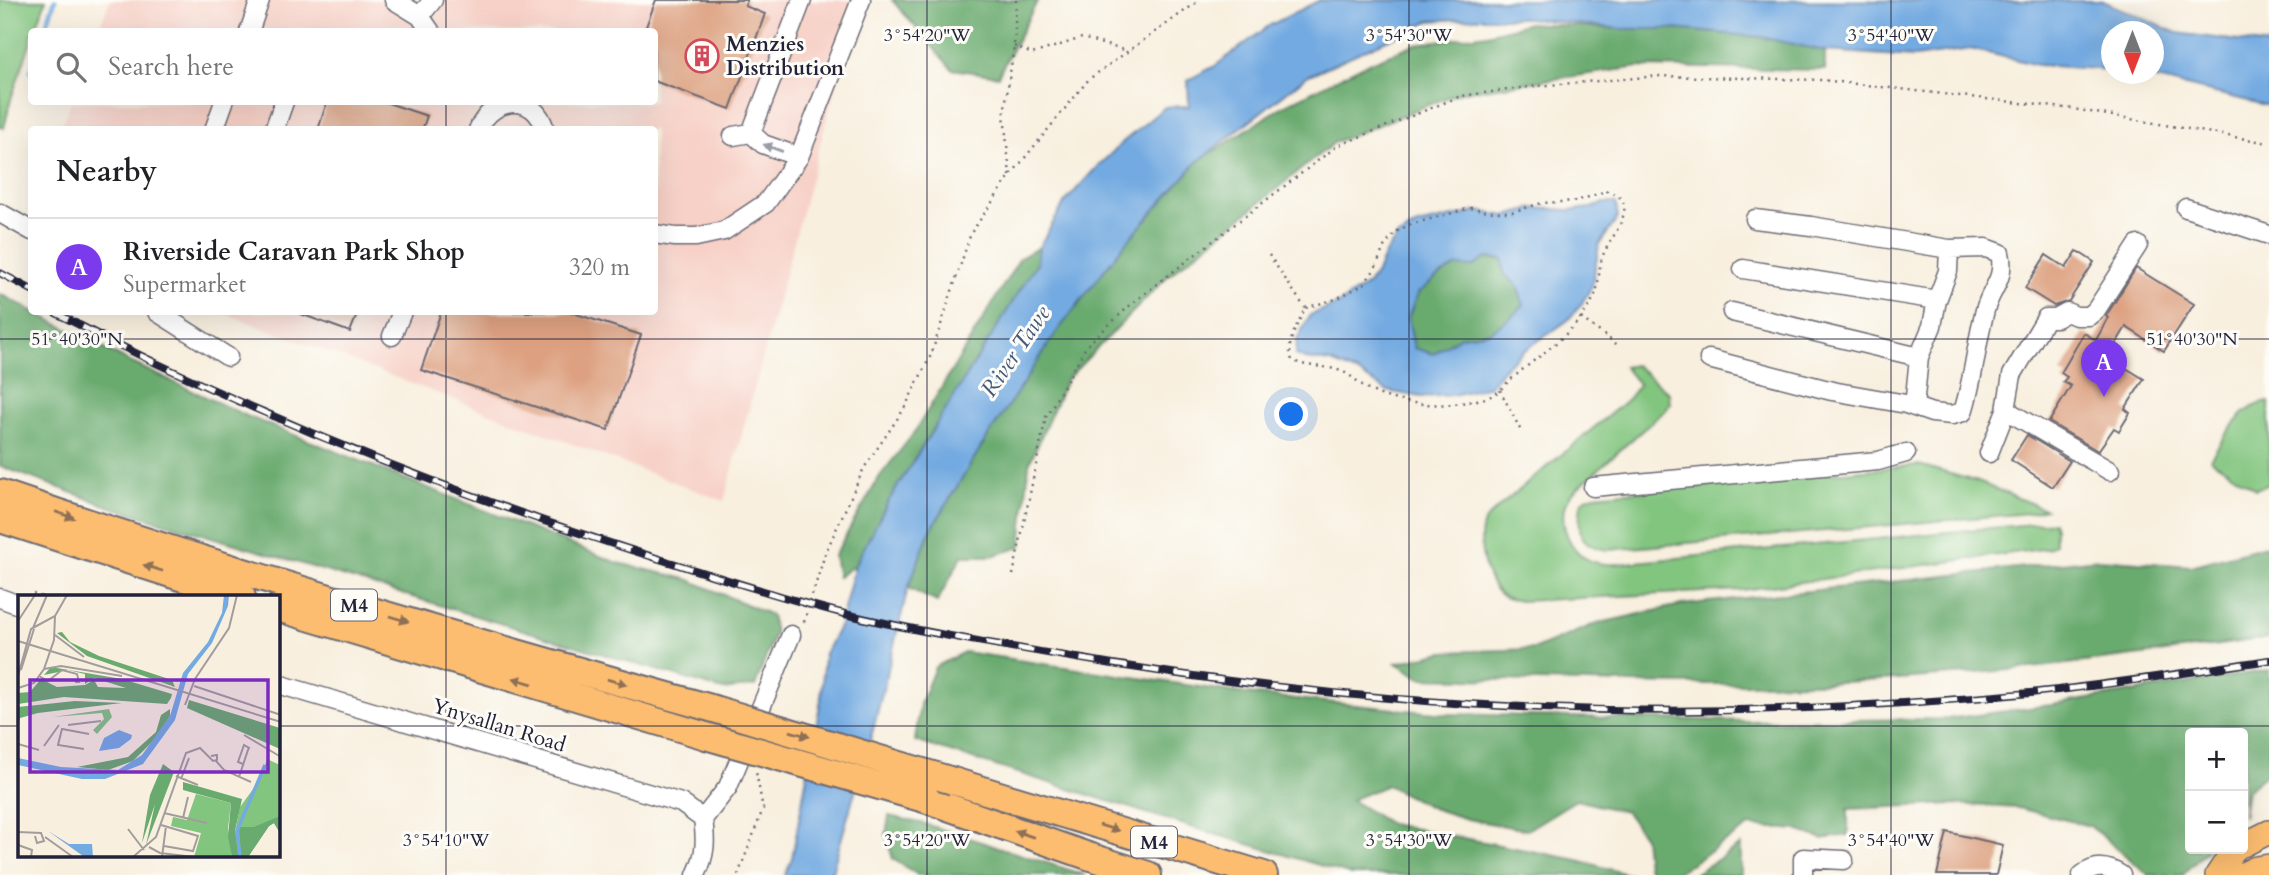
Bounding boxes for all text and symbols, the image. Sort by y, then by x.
north arrow [2101,21,2164,84]
text: 3°54'20"W [884,23,970,48]
text: 3°54'30"W [1366,23,1452,48]
text: 3°54'40"W [1848,23,1934,48]
search box [28,28,658,105]
place label: Menzies Distribution [726,30,845,83]
building icon: Menzies Distribution [683,37,721,75]
icon: search [52,48,90,86]
text: Search here [108,49,234,84]
one-way arrow [763,142,784,153]
text: Nearby [56,151,157,192]
text: Riverside Caravan Park Shop [123,234,465,269]
text: A [70,252,88,283]
text: 320 m [569,252,630,283]
text: Supermarket [123,269,246,300]
water label: River Tawe [973,299,1057,403]
text: 51°40'30"N [31,327,123,352]
text: 51°40'30"N [2146,327,2238,352]
pin: A [2081,339,2127,397]
your location [1274,397,1308,431]
one-way arrow [54,510,75,521]
one-way arrow [143,563,164,573]
road number: M4 [331,590,377,620]
inset map [18,595,280,858]
one-way arrow [388,615,409,625]
one-way arrow [512,676,533,686]
one-way arrow [607,677,628,687]
street label: Ynysallan Road [428,691,569,760]
map controls [2185,728,2248,854]
button: + [2185,728,2248,791]
one-way arrow [790,729,811,739]
button: − [2185,791,2248,854]
one-way arrow [1099,823,1120,834]
road number: M4 [1131,827,1177,858]
text: 3°54'10"W [403,828,489,853]
text: 3°54'20"W [884,828,970,853]
one-way arrow [1013,828,1034,839]
text: 3°54'30"W [1366,828,1452,853]
text: 3°54'40"W [1848,828,1934,853]

